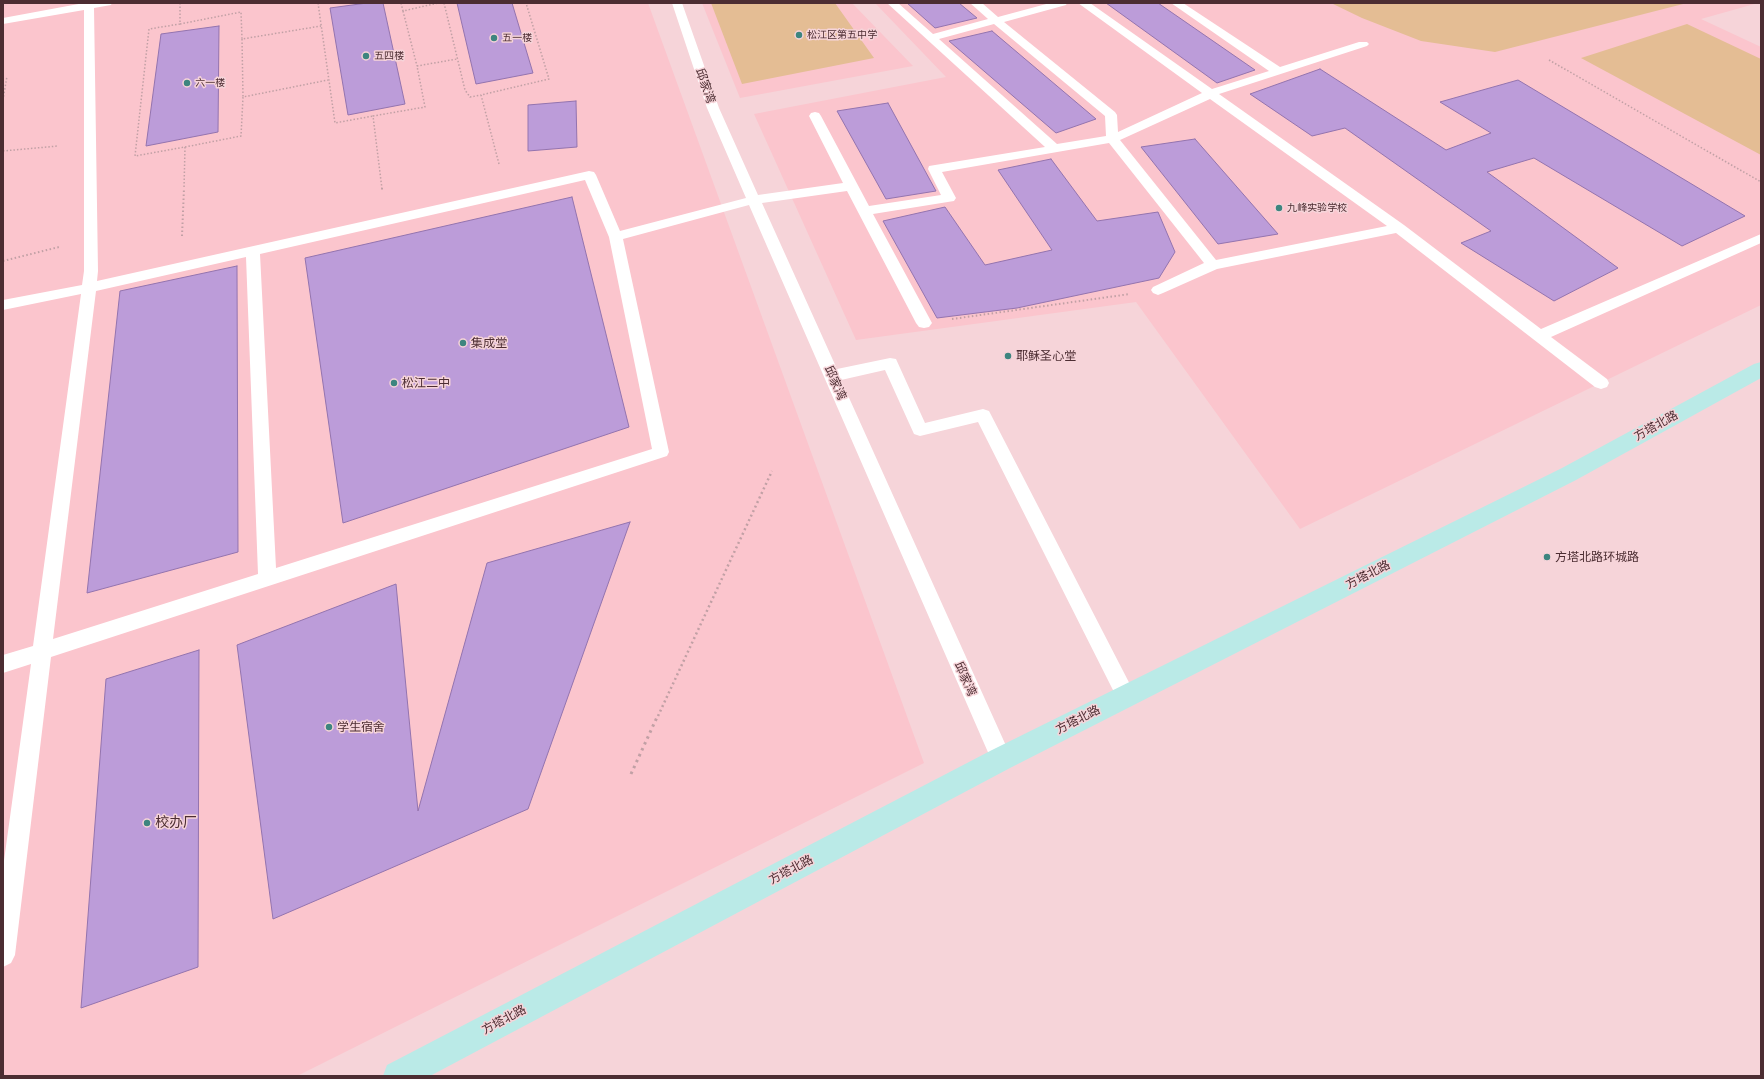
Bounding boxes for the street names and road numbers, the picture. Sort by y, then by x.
street label: 邱家湾 [692,67,718,105]
street label: 邱家湾 [821,364,849,402]
street label: 方塔北路 [1632,408,1680,444]
street label: 方塔北路 [1343,558,1393,592]
street label: 邱家湾 [951,660,979,698]
street label: 方塔北路 [1053,703,1103,737]
street label: 方塔北路 [766,852,816,888]
street label: 方塔北路 [479,1002,529,1038]

